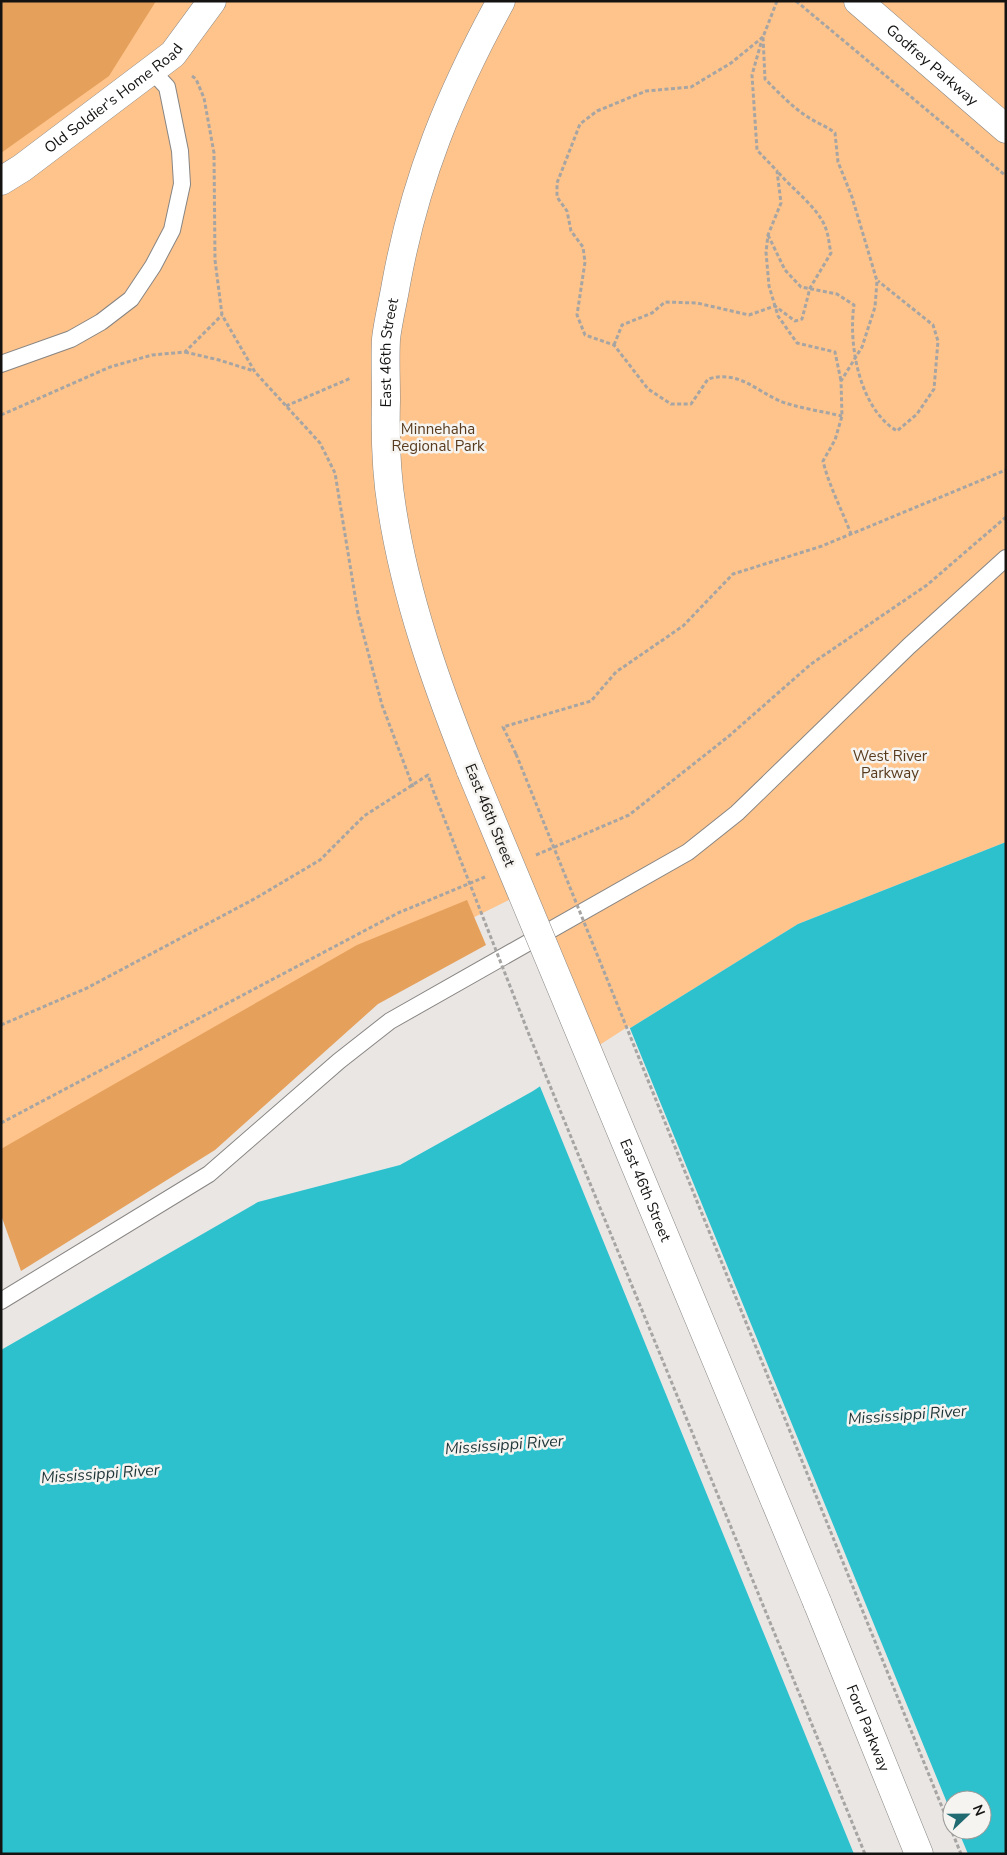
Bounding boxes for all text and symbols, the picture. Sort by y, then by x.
street label: Godfrey Parkway [882,20,983,111]
street label: Old Soldier's Home Road [40,39,188,158]
street label: East 46th Street [376,296,403,408]
park label: Minnehaha Regional Park [391,419,485,456]
park label: West River Parkway [853,746,928,783]
street label: East 46th Street [460,761,520,870]
street label: East 46th Street [615,1136,676,1245]
water label: Mississippi River [847,1400,968,1430]
water label: Mississippi River [444,1430,565,1460]
water label: Mississippi River [40,1459,161,1489]
street label: Ford Parkway [842,1682,895,1775]
north arrow [942,1790,992,1840]
text: N [968,1802,989,1819]

